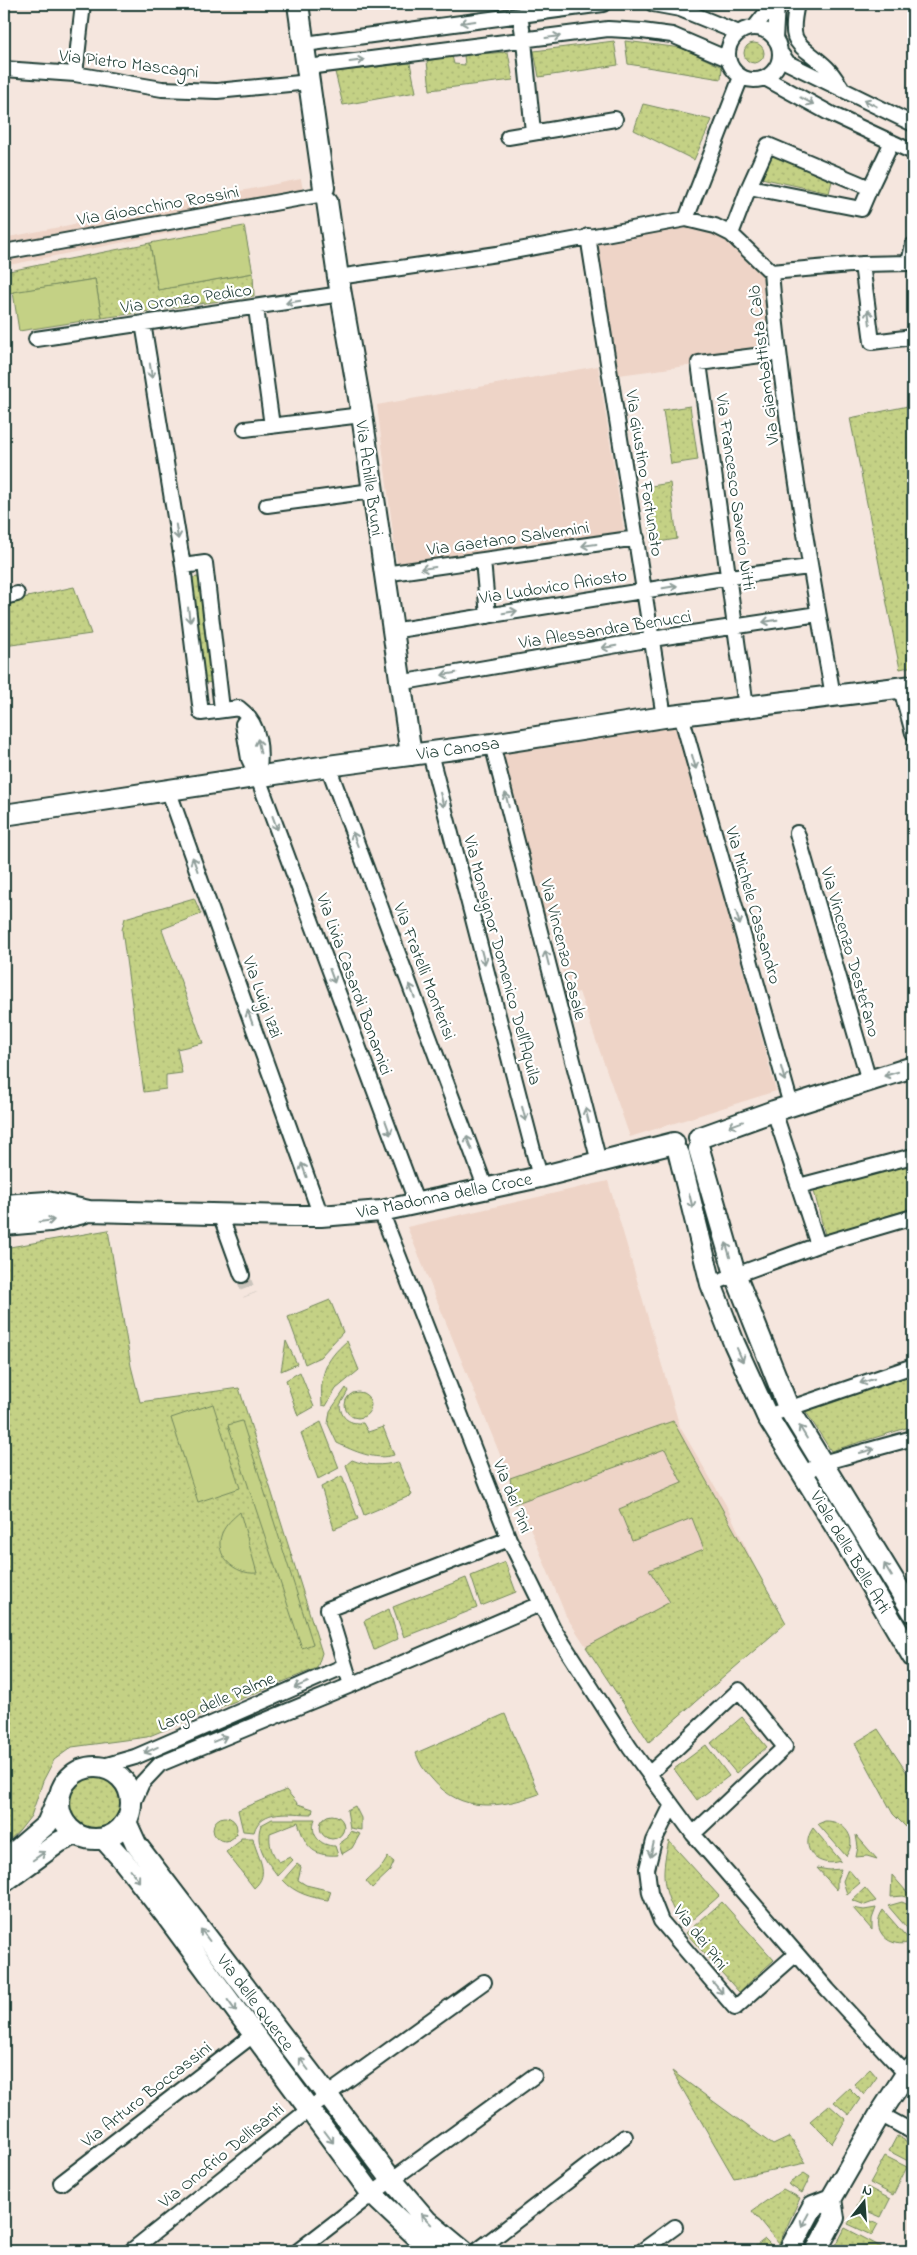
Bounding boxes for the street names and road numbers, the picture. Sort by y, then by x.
street label: Via Pietro Mascagni [56,43,200,87]
street label: Via Gioacchino Rossini [74,180,241,234]
street label: Via Oronzo Pedico [118,278,253,322]
street label: Via Giambattista Calò [742,283,788,447]
street label: Via Giustino Fortunato [617,387,669,558]
street label: Via Francesco Saverio Nitti [707,391,761,592]
street label: Via Achille Bruni [347,418,389,538]
street label: Via Gaetano Salvemini [424,516,591,564]
street label: Via Ludovico Ariosto [477,563,629,613]
street label: Via Alessandra Benucci [516,604,693,658]
street label: Via Canosa [414,731,501,769]
street label: Via Michele Cassandro [717,823,787,987]
street label: Via Monsignor Domenico Dell'Aquila [454,832,547,1088]
street label: Via Vincenzo Destefano [812,864,886,1040]
street label: Via Vincenzo Casale [532,875,592,1023]
street label: Via Livia Casardi Bonamici [308,889,398,1079]
street label: Via Fratelli Monterisi [385,899,461,1044]
street label: Via Luigi Izzi [233,952,288,1043]
street label: Via Madonna della Croce [353,1167,535,1227]
street label: Via dei Pini [484,1455,538,1538]
street label: Viale delle Belle Arti [802,1486,896,1619]
street label: Largo delle Palme [154,1666,281,1740]
street label: Via dei Pini [665,1899,734,1977]
street label: Via delle Querce [209,1949,300,2058]
street label: Via Arturo Boccassini [75,2036,218,2156]
street label: Via Onofrio Dellisanti [153,2098,291,2216]

